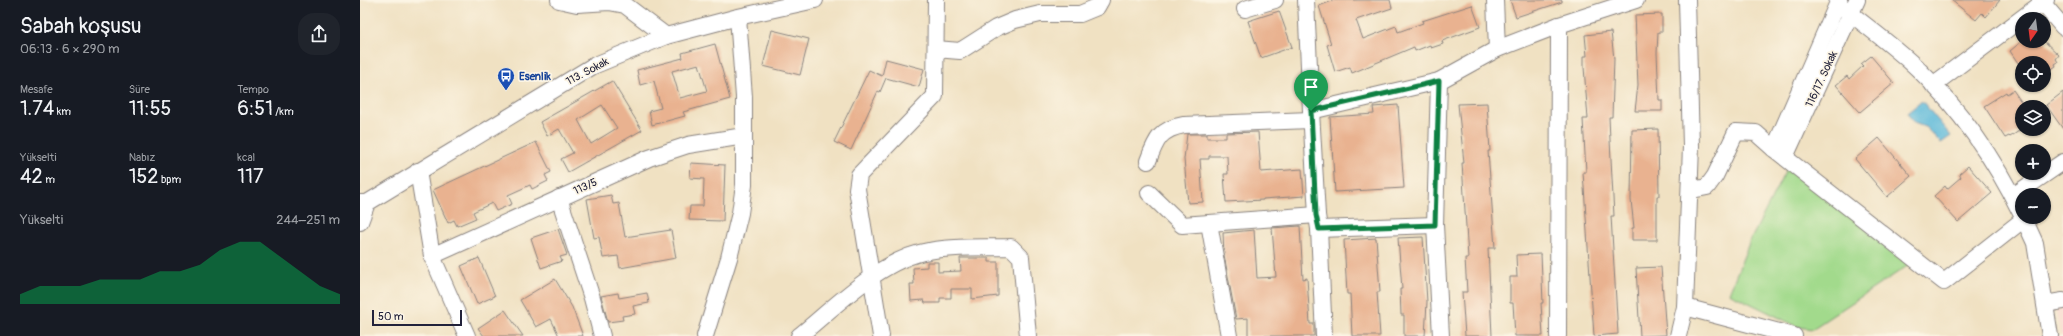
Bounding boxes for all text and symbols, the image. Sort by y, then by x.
text: Sabah koşusu [20,12,142,40]
north arrow [2015,12,2051,48]
map controls [2015,12,2051,224]
button: share [298,13,340,55]
text: 06:13 · 6 × 290 m [20,41,120,57]
street label: 116/17. Sokak [1803,49,1840,109]
street label: 113. Sokak [564,55,611,88]
button: locate [2015,56,2051,92]
bus stop icon: Esenlik [496,66,516,91]
place label: Esenlik [519,70,551,83]
pin [1294,70,1328,111]
icon: arrive [1300,76,1322,98]
text: Mesafe [20,83,53,96]
text: Süre [129,83,150,96]
text: Tempo [237,83,269,96]
text: 1.74 [20,96,54,121]
text: 11:55 [129,96,171,121]
text: 6:51 [237,96,273,121]
button: layers [2015,100,2051,136]
text: km [54,105,71,118]
text: /km [273,105,294,118]
button: + [2015,144,2051,180]
text: Yükselti [20,151,57,164]
text: Nabız [129,151,155,164]
text: kcal [237,151,255,164]
text: 42 [20,164,43,189]
text: 152 [129,164,159,189]
text: 117 [237,164,264,189]
text: m [43,173,55,186]
text: bpm [159,173,181,186]
street label: 113/5 [571,175,599,198]
button: − [2015,188,2051,224]
text: Yükselti [20,212,63,228]
text: 244–251 m [276,212,340,228]
scale bar [372,308,462,327]
text: 50 m [378,310,404,323]

